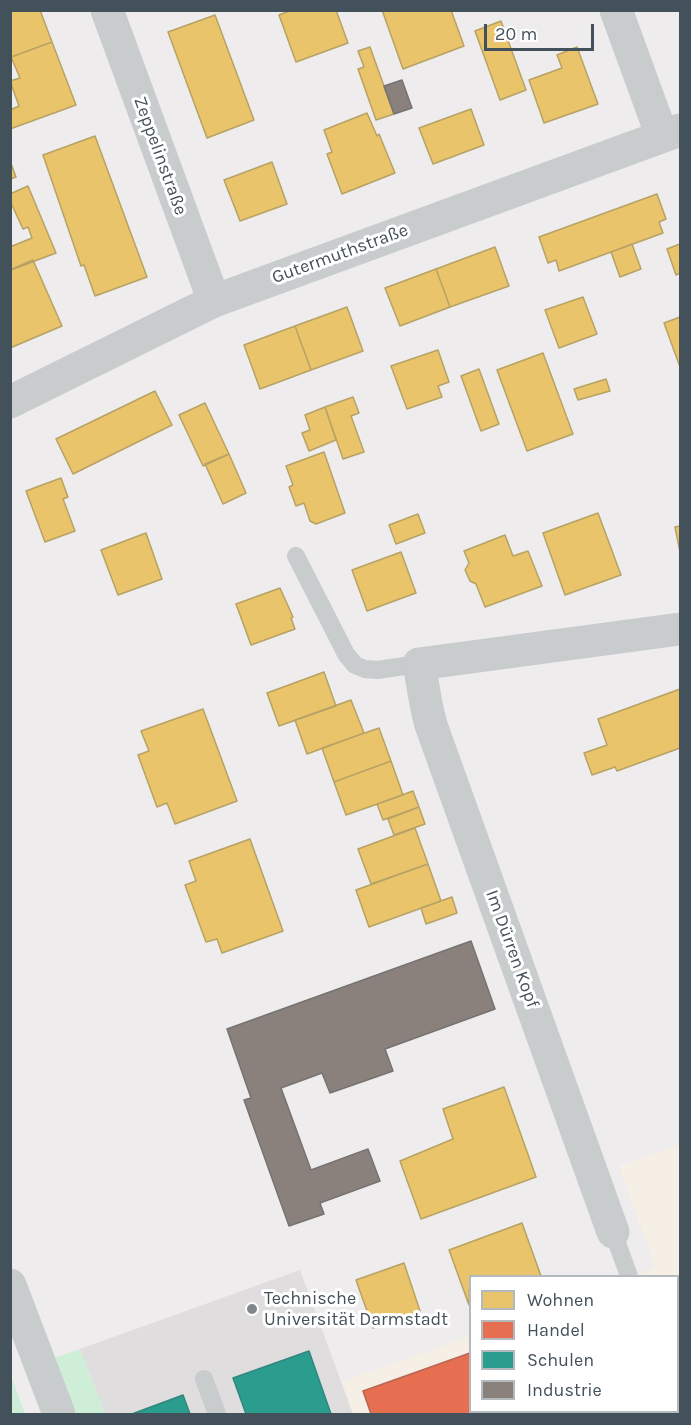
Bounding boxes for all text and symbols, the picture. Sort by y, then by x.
scale bar [487,12,596,50]
text: 20 m [495,23,537,45]
street label: Zeppelinstraße [129,94,191,218]
street label: Gutermuthstraße [269,219,411,289]
street label: Im Dürren Kopf [481,887,543,1011]
legend [469,1275,679,1413]
place label: Technische Universität Darmstadt [264,1288,448,1330]
text: Wohnen [527,1289,594,1311]
marker: Technische Universität Darmstadt [245,1302,259,1316]
text: Handel [527,1319,585,1341]
text: Schulen [527,1349,594,1371]
text: Industrie [527,1379,602,1401]

